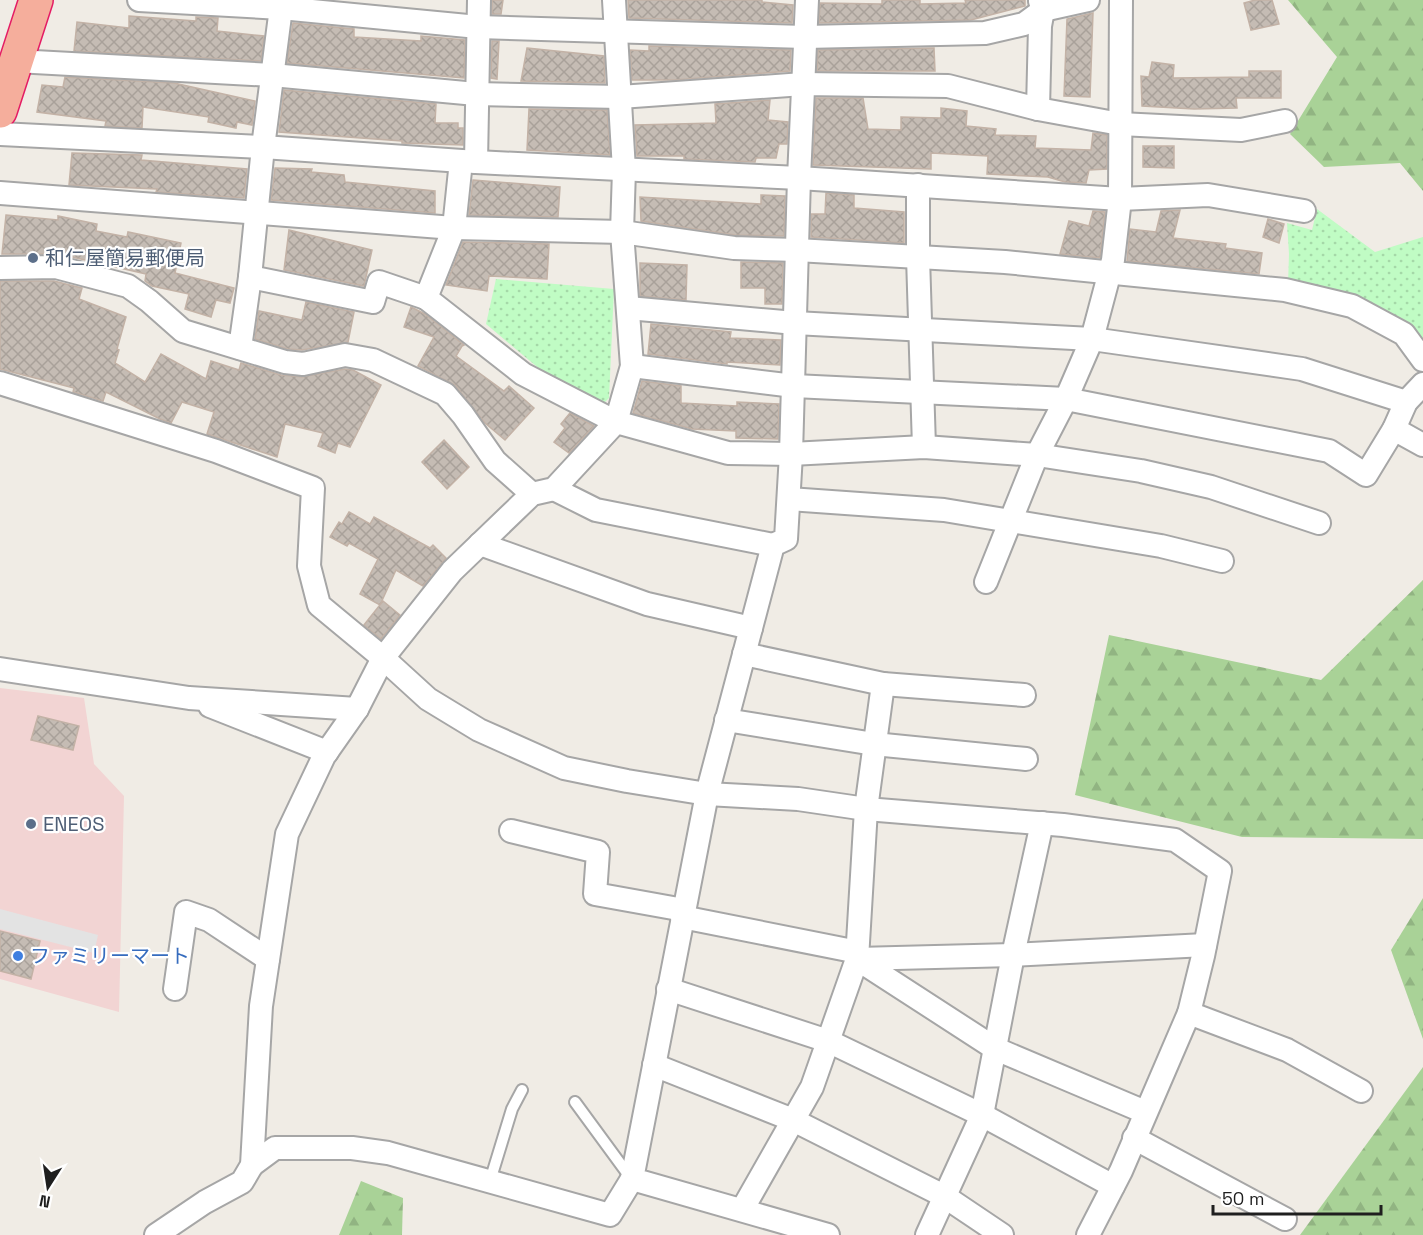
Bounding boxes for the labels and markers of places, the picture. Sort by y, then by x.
place label: 和仁屋簡易郵便局 [45,245,205,271]
marker: 和仁屋簡易郵便局 [26,251,40,265]
place label: ENEOS [43,811,104,837]
marker: ENEOS [24,817,38,831]
place label: ファミリーマート [30,943,190,969]
marker: ファミリーマート [11,949,25,963]

